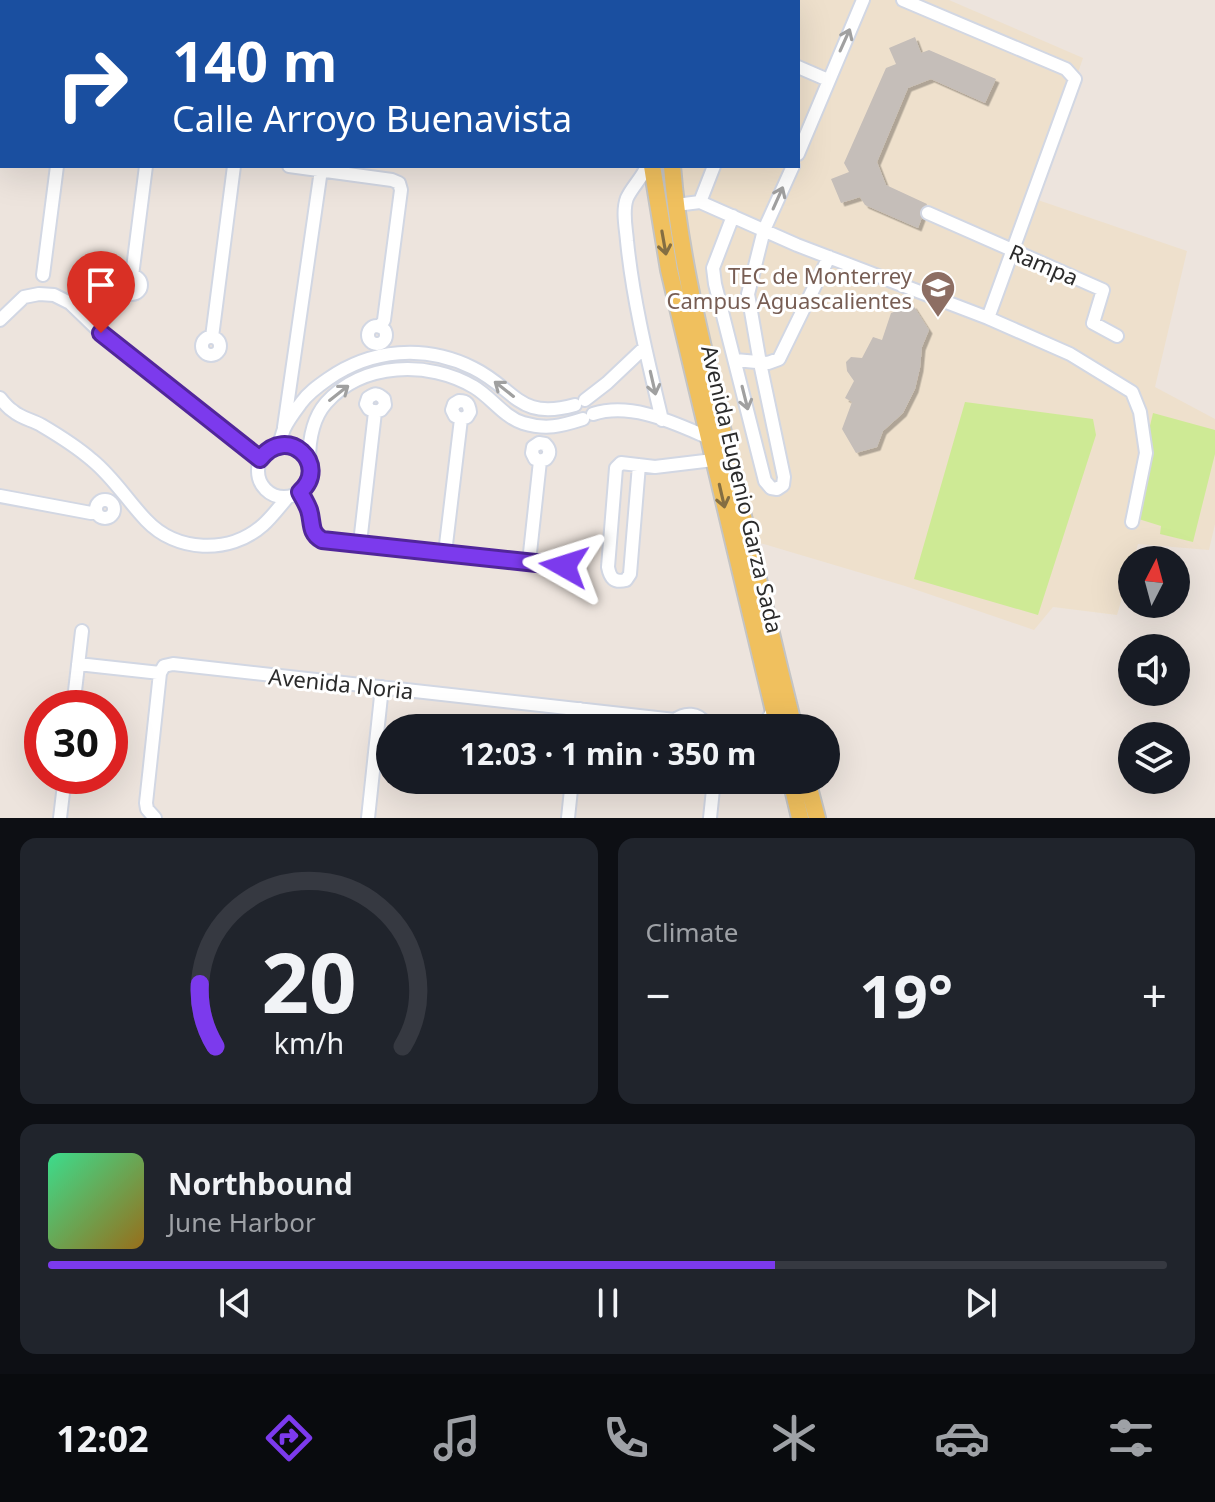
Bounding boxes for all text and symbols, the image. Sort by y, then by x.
text: 140 m [172,22,337,98]
one-way arrow [839,28,854,53]
icon: right [40,32,144,136]
text: Calle Arroyo Buenavista [172,94,572,143]
one-way arrow [772,186,787,211]
one-way arrow [658,230,673,255]
street label: Rampa [1005,236,1083,292]
pin [67,251,135,333]
place label: TEC de Monterrey Campus Aguascalientes [667,260,913,315]
icon: arrive [79,263,123,307]
school or university icon: TEC de Monterrey Campus Aguascalientes [919,269,957,319]
street label: Avenida Eugenio Garza Sada [695,342,791,636]
one-way arrow [646,370,661,396]
one-way arrow [494,380,515,397]
one-way arrow [328,384,349,402]
one-way arrow [738,385,753,411]
one-way arrow [715,483,730,509]
position arrow [522,524,606,608]
north arrow [1118,546,1190,618]
map controls [1118,546,1190,794]
button: sound [1118,634,1190,706]
street label: Avenida Noria [267,660,415,706]
speed limit sign: 30 [24,690,128,794]
button: layers [1118,722,1190,794]
text: 12:03 · 1 min · 350 m [460,733,756,774]
text: Climate [646,914,738,950]
text: 20 [261,924,356,1037]
text: 19° [859,954,953,1036]
text: − [646,965,671,1025]
text: + [1142,965,1167,1025]
text: km/h [274,1023,344,1062]
text: Northbound [168,1163,353,1204]
text: June Harbor [168,1204,316,1240]
icon: previous [213,1281,257,1325]
icon: pause [586,1281,630,1325]
icon: next [959,1281,1003,1325]
icon: directions [261,1410,317,1466]
icon: music [429,1410,485,1466]
icon: phone [598,1410,654,1466]
icon: climate [766,1410,822,1466]
icon: car [934,1410,990,1466]
icon: filters [1103,1410,1159,1466]
text: 12:02 [56,1414,149,1463]

